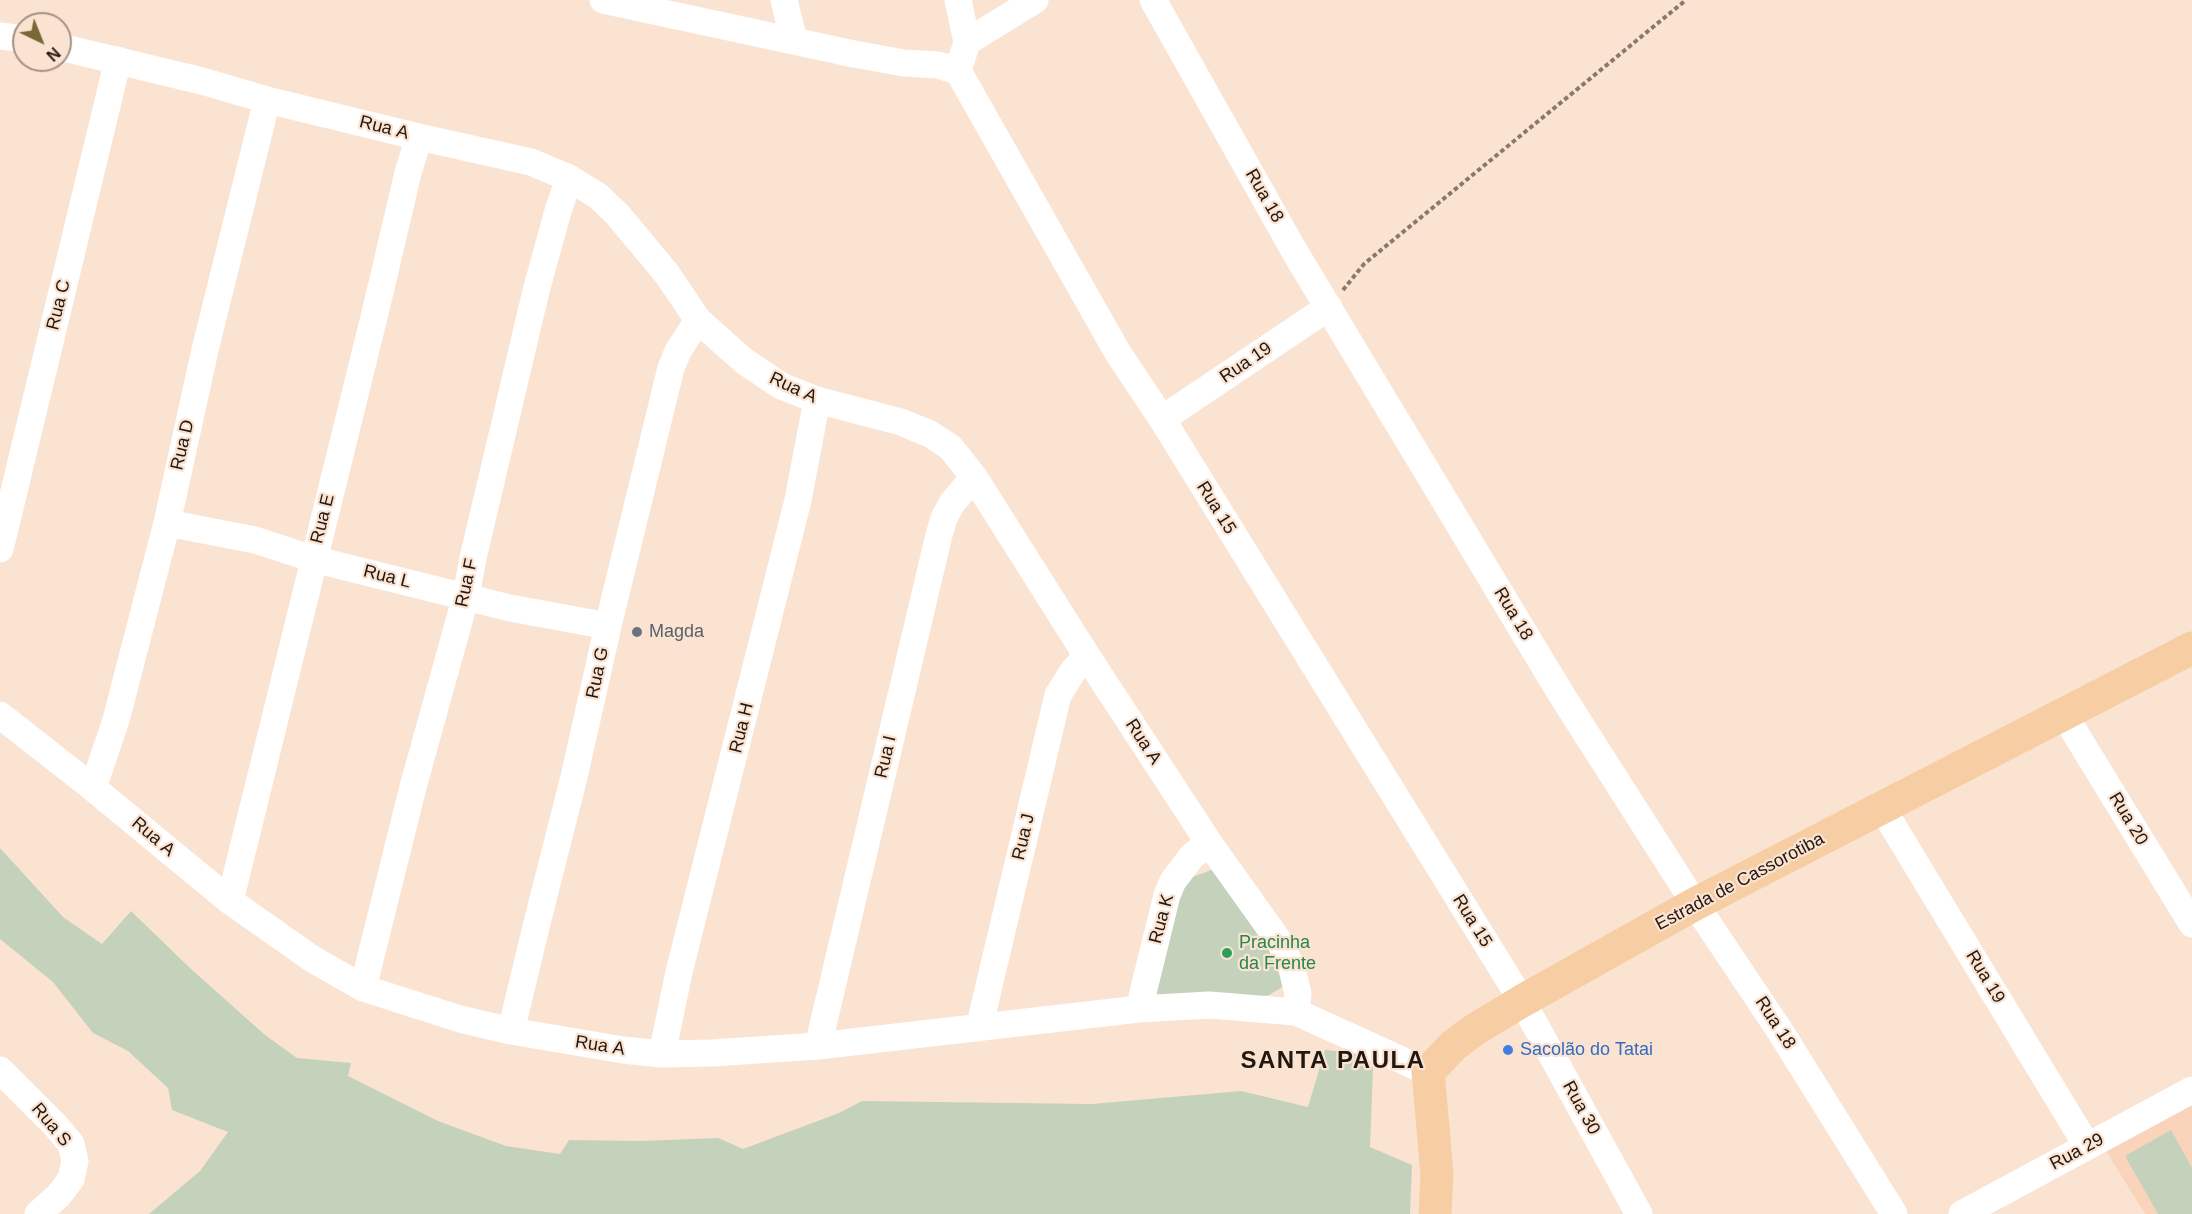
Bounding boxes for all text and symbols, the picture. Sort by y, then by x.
north arrow [12,12,72,72]
text: N [43,44,63,64]
street label: Rua A [357,111,411,145]
street label: Rua 18 [1240,165,1288,227]
street label: Rua C [42,278,76,332]
street label: Rua 19 [1216,338,1276,388]
street label: Rua A [766,368,820,408]
street label: Rua D [167,418,199,472]
street label: Rua 15 [1191,478,1241,538]
street label: Rua E [306,492,340,546]
street label: Rua F [451,557,483,609]
street label: Rua L [361,561,413,593]
street label: Rua 18 [1489,584,1537,644]
place label: Magda [649,621,704,643]
marker: Magda [630,625,644,639]
street label: Rua G [582,645,614,701]
street label: Rua H [725,701,759,755]
street label: Rua A [1120,715,1166,769]
street label: Rua I [871,734,901,780]
street label: Rua 20 [2104,789,2152,849]
street label: Rua J [1008,812,1040,862]
street label: Rua A [127,813,179,861]
street label: Estrada de Cassorotiba [1652,828,1828,936]
street label: Rua 15 [1447,891,1497,951]
street label: Rua K [1145,892,1179,946]
place label: Pracinha da Frente [1239,932,1316,974]
marker: Pracinha da Frente [1220,946,1234,960]
street label: Rua 19 [1961,947,2009,1007]
street label: Rua 18 [1750,993,1800,1053]
street label: Rua A [574,1031,626,1061]
place label: Sacolão do Tatai [1520,1039,1653,1061]
marker: Sacolão do Tatai [1501,1043,1515,1057]
district label: SANTA PAULA [1241,1047,1425,1075]
street label: Rua 30 [1557,1077,1605,1139]
street label: Rua S [27,1099,75,1151]
street label: Rua 29 [2046,1129,2108,1175]

